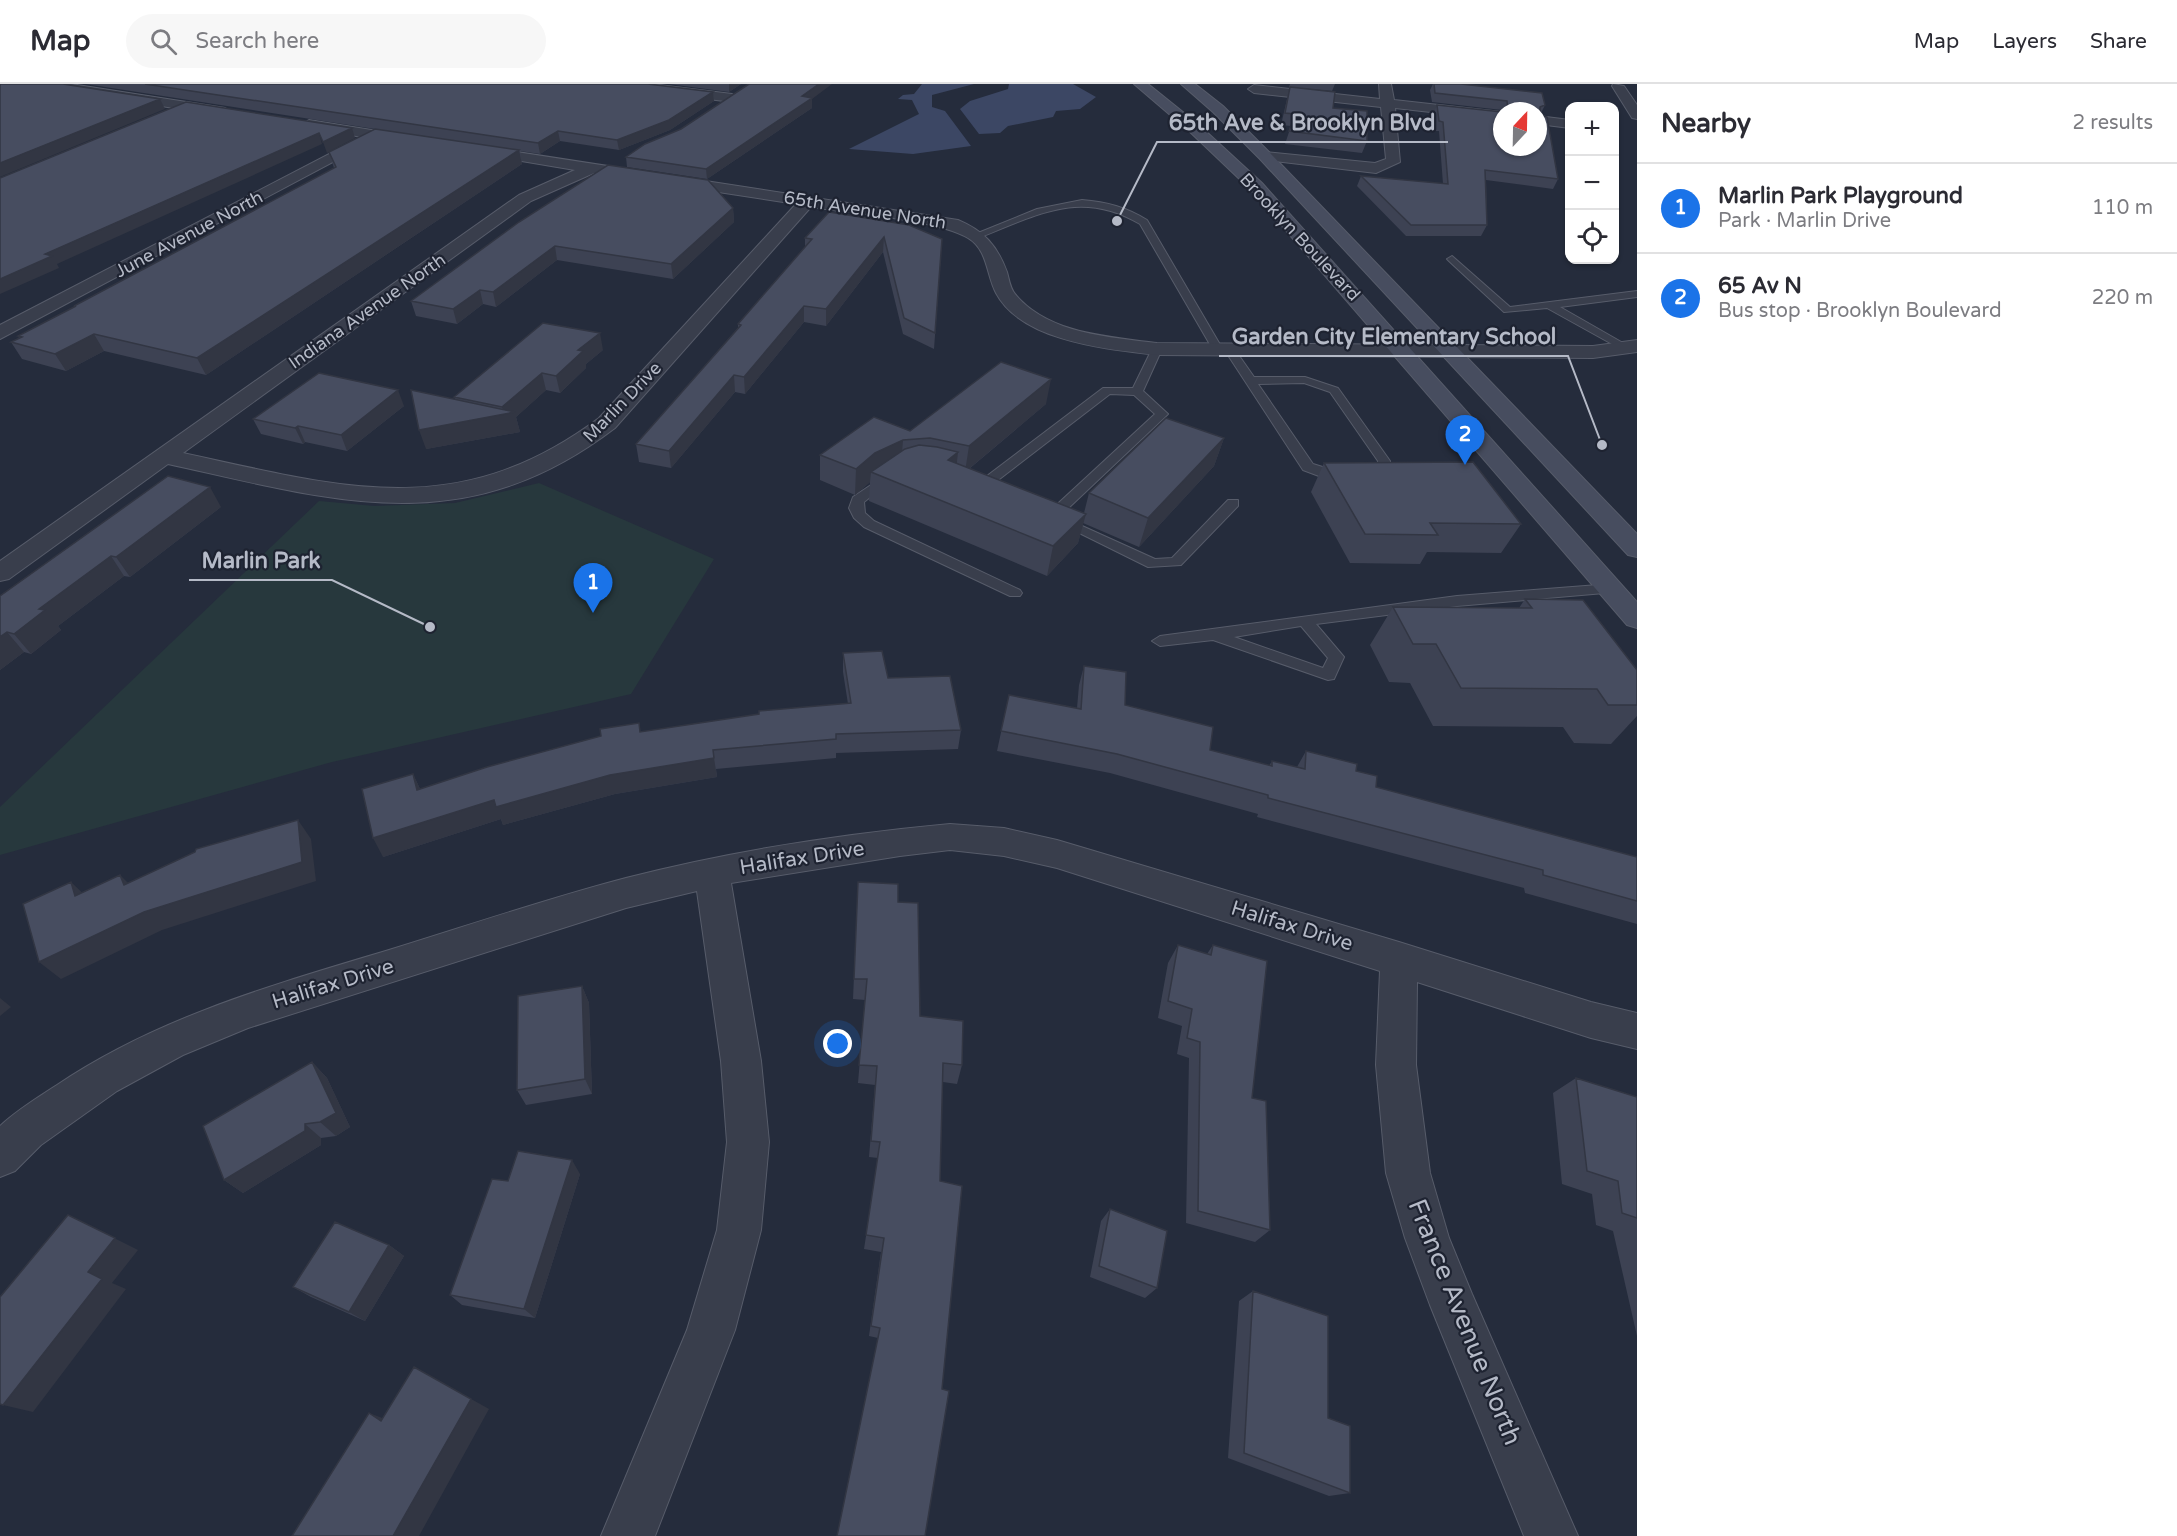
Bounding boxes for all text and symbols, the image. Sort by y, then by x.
search box [126,14,546,68]
text: Map [30,24,90,58]
icon: search [147,25,180,58]
text: Search here [195,28,319,54]
text: Map [1914,29,1959,54]
text: Layers [1992,29,2057,54]
text: Share [2090,29,2147,54]
callout: 65th Ave & Brooklyn Blvd [1157,102,1448,142]
north arrow [1493,102,1547,156]
map controls [1565,102,1619,264]
button: + [1565,102,1619,156]
text: Nearby [1661,108,1751,139]
text: 65th Ave & Brooklyn Blvd [1169,110,1435,136]
text: 2 results [2073,111,2153,135]
button: − [1565,156,1619,210]
street label: Brooklyn Boulevard [1235,168,1365,306]
text: Marlin Park Playground [1718,183,1963,209]
street label: June Avenue North [111,186,267,282]
street label: 65th Avenue North [782,186,948,234]
text: 1 [1674,196,1687,220]
text: 110 m [2092,196,2153,220]
text: Park · Marlin Drive [1718,209,1891,233]
button: locate [1565,210,1619,264]
street label: Indiana Avenue North [284,248,450,374]
text: 65 Av N [1718,273,1802,299]
text: 2 [1674,286,1687,310]
text: 220 m [2092,286,2153,310]
text: Bus stop · Brooklyn Boulevard [1718,299,2002,323]
callout: Garden City Elementary School [1219,316,1568,356]
text: Garden City Elementary School [1232,324,1556,350]
street label: Marlin Drive [578,357,666,447]
pin: 2 [1446,416,1484,465]
callout: Marlin Park [189,540,332,580]
text: Marlin Park [201,548,321,574]
pin: 1 [574,564,612,613]
street label: Halifax Drive [738,836,866,880]
street label: Halifax Drive [1228,896,1356,956]
street label: Halifax Drive [269,954,397,1014]
your location [823,1029,852,1058]
street label: France Avenue North [1401,1194,1529,1450]

